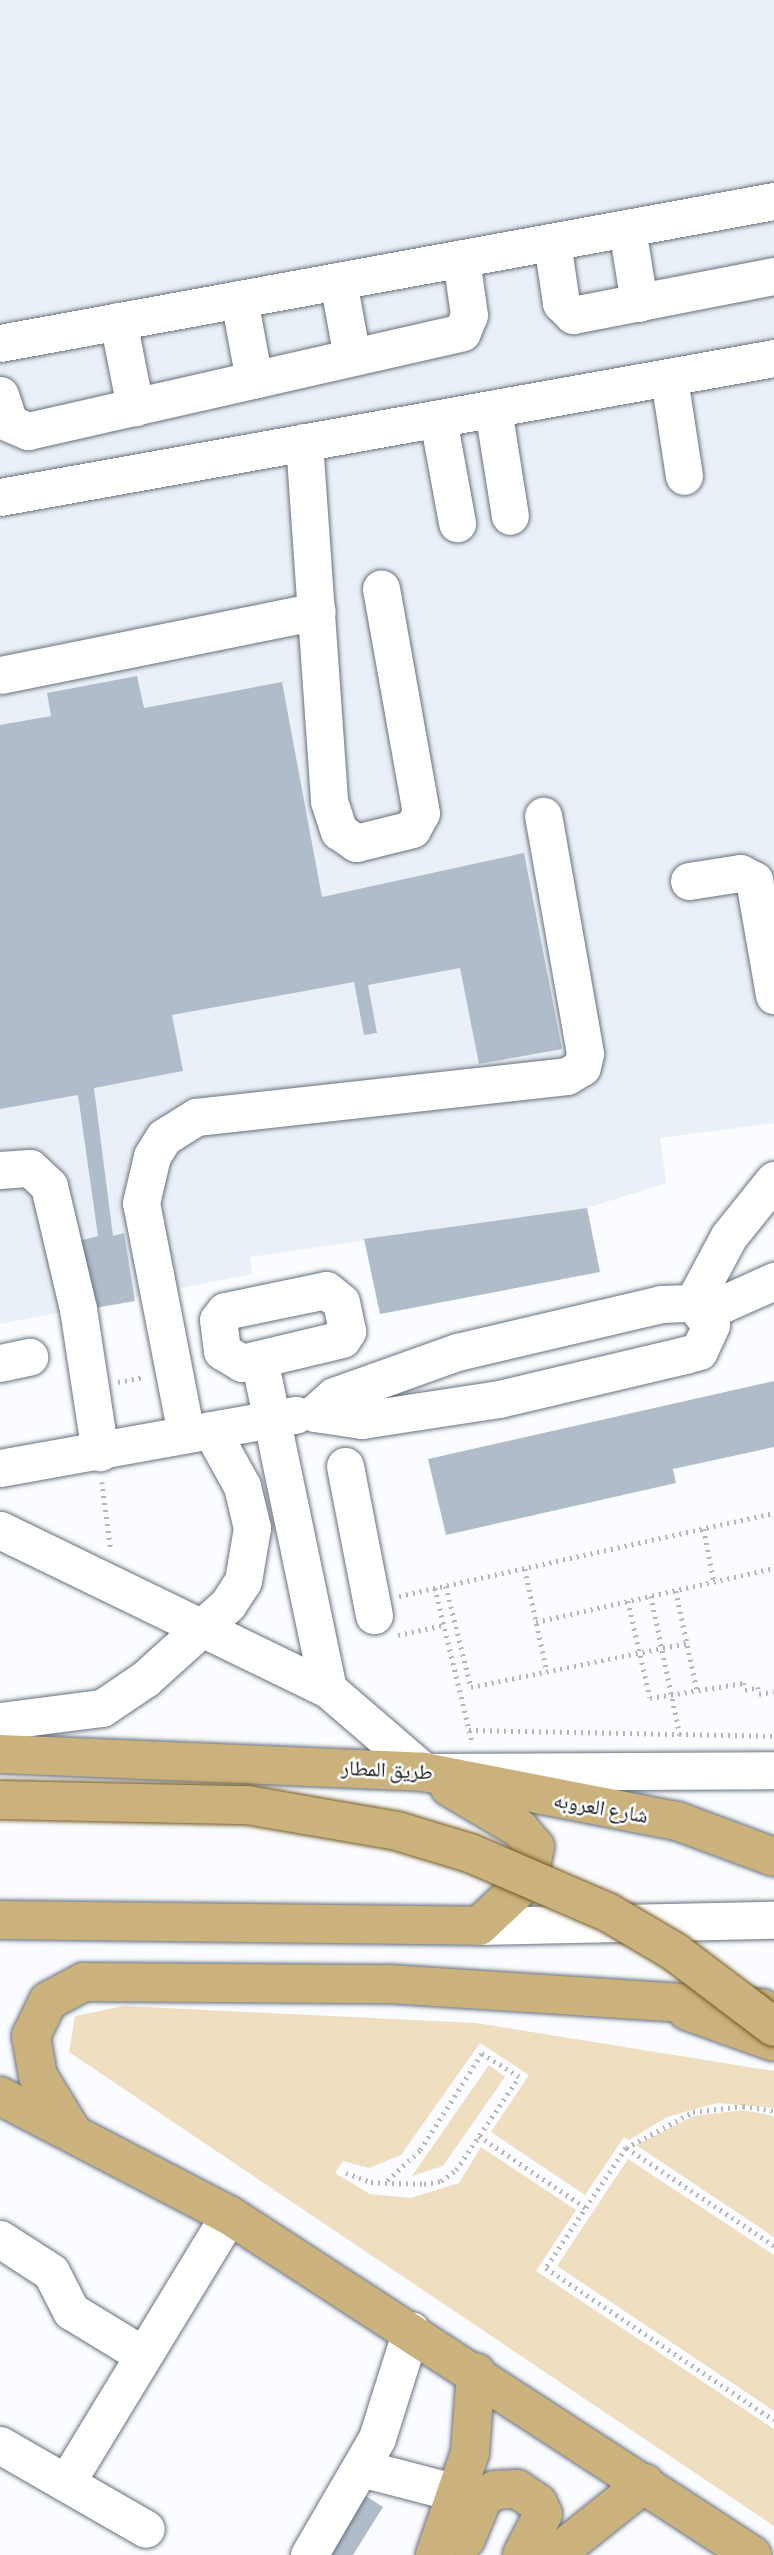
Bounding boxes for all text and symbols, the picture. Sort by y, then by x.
street label: طريق المطار [341,1754,433,1784]
street label: شارع العروبه [552,1786,650,1828]

